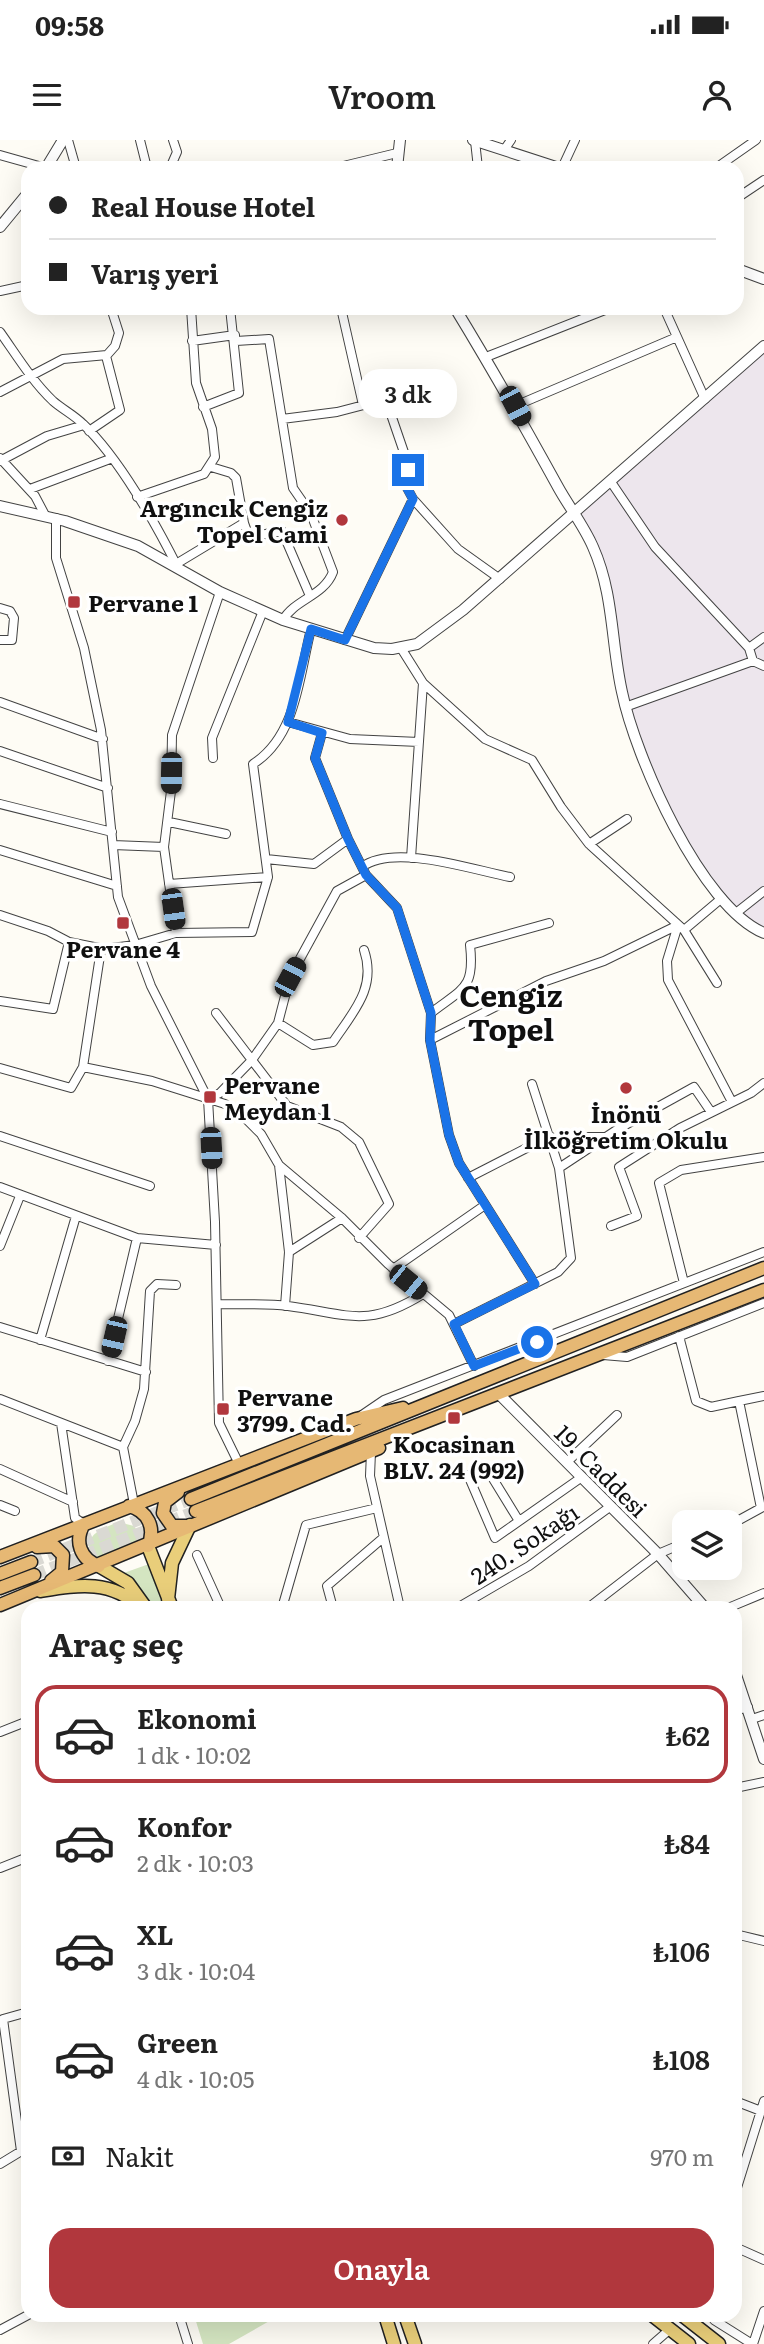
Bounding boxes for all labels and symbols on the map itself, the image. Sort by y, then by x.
callout: 3 dk [359,369,457,418]
car [496,383,535,429]
route end [392,454,424,486]
place label: Argıncık Cengiz Topel Cami [140,490,328,550]
marker: Argıncık Cengiz Topel Cami [334,512,350,528]
place label: Pervane 1 [88,585,199,619]
marker: Pervane 1 [66,594,82,610]
car [161,752,182,794]
car [160,887,187,931]
marker: Pervane 4 [115,915,131,931]
place label: Pervane 4 [66,931,180,965]
car [271,954,310,1000]
district label: Cengiz Topel [459,972,563,1050]
place label: Pervane Meydan 1 [224,1067,331,1127]
marker: İnönü İlköğretim Okulu [618,1080,634,1096]
marker: Pervane Meydan 1 [202,1089,218,1105]
place label: İnönü İlköğretim Okulu [524,1096,728,1156]
car [200,1126,223,1170]
car [386,1261,431,1303]
car [100,1314,129,1360]
route start [521,1326,553,1358]
place label: Pervane 3799. Cad. [237,1379,352,1439]
marker: Pervane 3799. Cad. [215,1401,231,1417]
marker: Kocasinan BLV. 24 (992) [446,1410,462,1426]
street label: 19. Caddesi [548,1416,656,1524]
place label: Kocasinan BLV. 24 (992) [383,1426,525,1486]
street label: 240. Sokağı [463,1494,585,1592]

